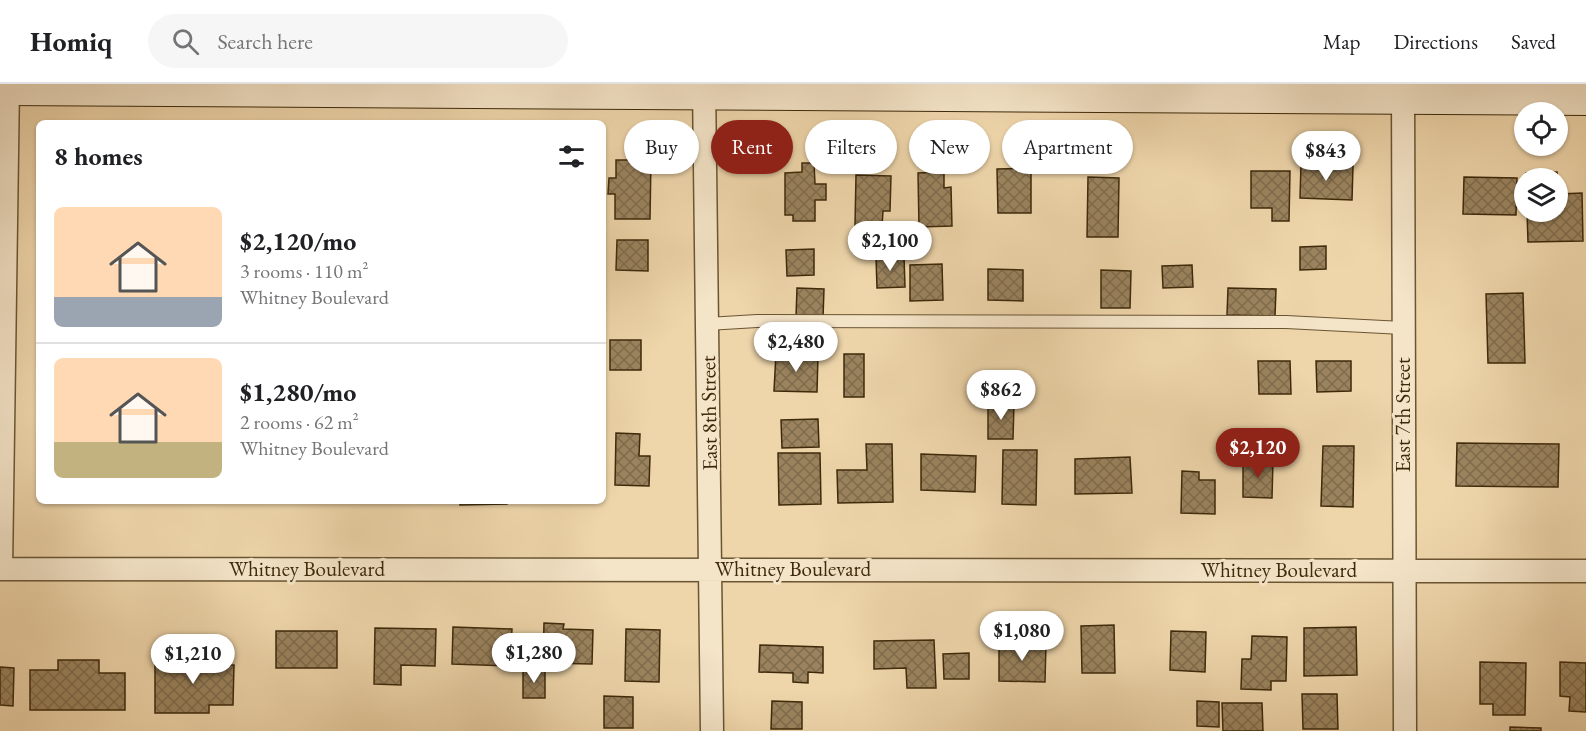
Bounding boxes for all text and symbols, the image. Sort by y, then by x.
search box [148,14,568,68]
text: Homiq [30,23,112,59]
icon: search [169,25,202,58]
text: Search here [217,27,313,56]
text: Map [1323,28,1360,55]
text: Directions [1393,28,1478,55]
text: Saved [1511,28,1556,55]
map controls [1514,102,1568,222]
button: locate [1514,102,1568,156]
chip: Buy [624,120,699,174]
chip: Rent [711,120,793,174]
chip: Filters [805,120,897,174]
chip: New [909,120,990,174]
chip: Apartment [1002,120,1133,174]
pin: $843 [1290,131,1362,182]
text: $843 [1306,137,1346,163]
text: 8 homes [54,139,143,173]
icon: filters [555,140,588,173]
button: layers [1514,168,1568,222]
pin: $2,100 [841,221,939,272]
text: $2,120/mo [240,224,356,258]
text: $2,100 [862,227,918,253]
icon: home [102,231,174,303]
text: 3 rooms · 110 m² [240,258,368,284]
text: Whitney Boulevard [240,284,389,310]
pin: $2,480 [747,322,845,373]
text: $2,480 [768,328,824,354]
street label: East 8th Street [694,355,723,471]
street label: East 7th Street [1389,357,1416,473]
pin: $862 [965,370,1037,421]
text: $1,280/mo [240,375,356,409]
text: $862 [981,376,1021,402]
icon: home [102,382,174,454]
text: 2 rooms · 62 m² [240,409,359,435]
pin: $2,120 [1209,428,1307,479]
text: $2,120 [1230,434,1286,460]
text: Whitney Boulevard [240,435,389,461]
street label: Whitney Boulevard [229,555,386,582]
street label: Whitney Boulevard [715,555,872,582]
street label: Whitney Boulevard [1201,556,1358,583]
pin: $1,080 [973,611,1071,662]
text: $1,080 [994,617,1050,643]
pin: $1,280 [485,633,583,684]
pin: $1,210 [144,634,242,685]
text: $1,280 [506,639,562,665]
text: $1,210 [165,640,221,666]

